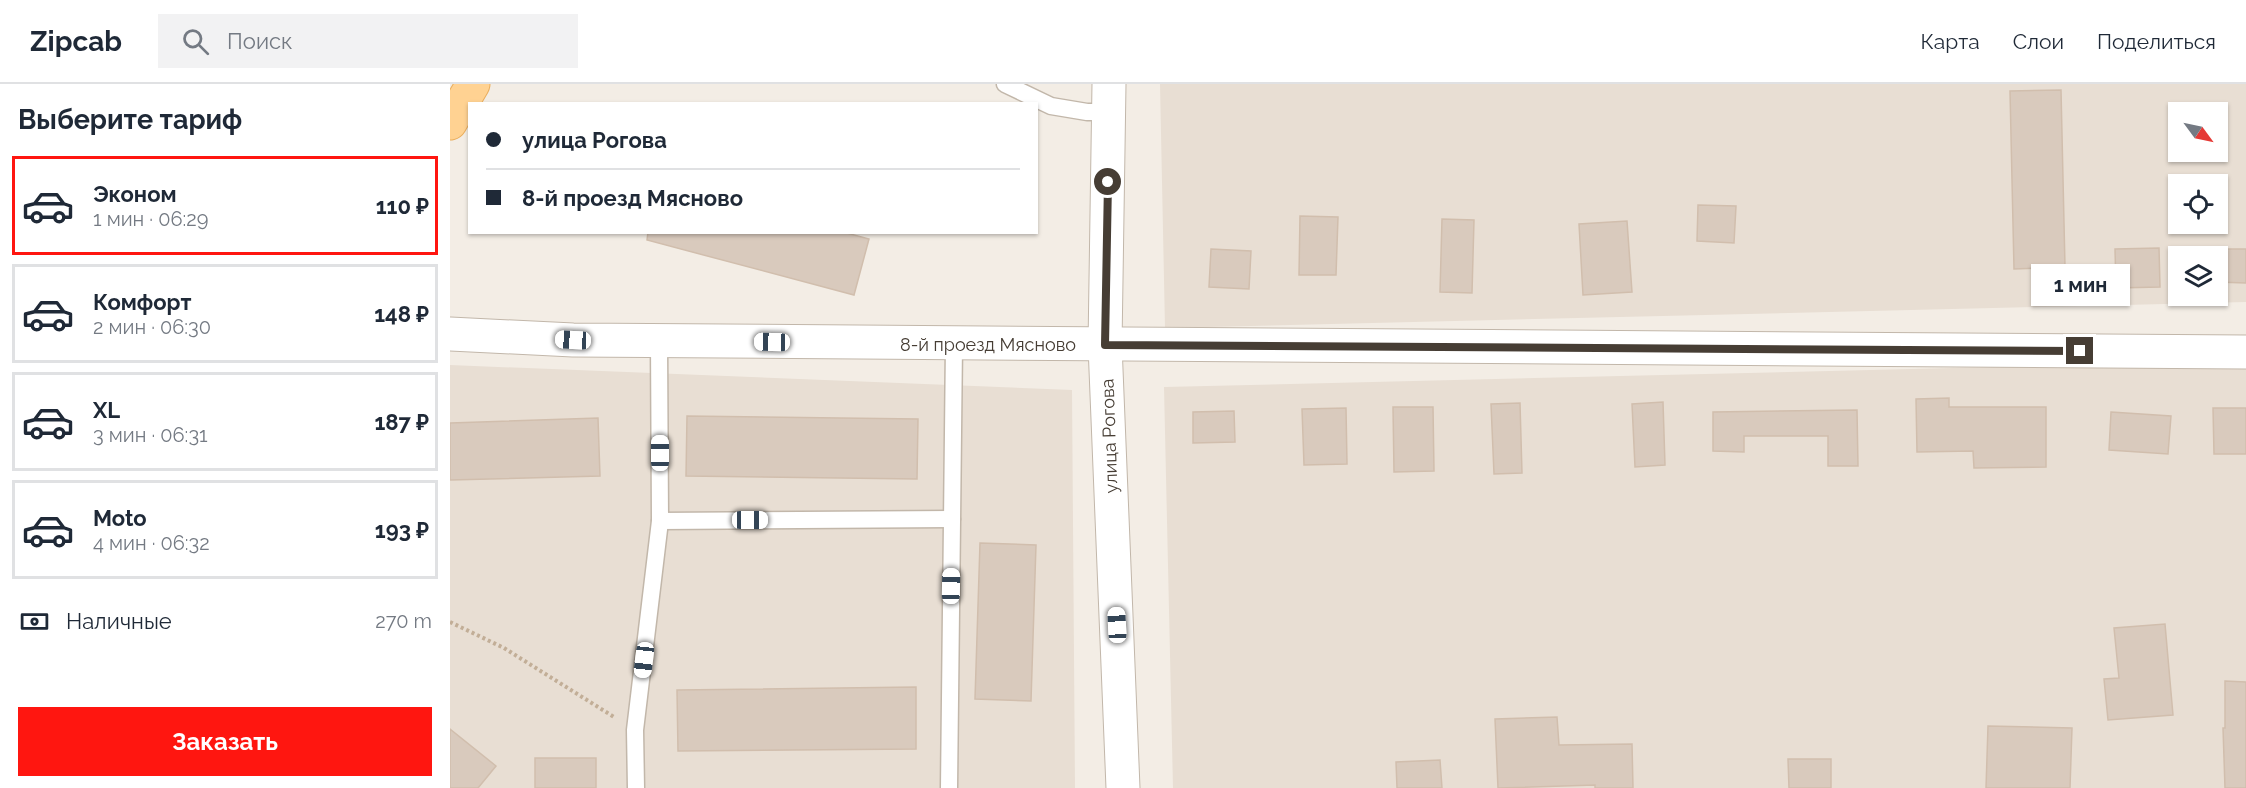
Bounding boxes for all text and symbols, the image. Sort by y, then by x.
search box [158,14,578,68]
text: Zipcab [30,25,122,58]
icon: search [179,25,212,58]
text: Поиск [227,28,292,54]
text: Карта [1921,29,1980,54]
text: Слои [2013,29,2064,54]
text: Поделиться [2097,29,2216,54]
north arrow [2168,102,2228,162]
map controls [2168,102,2228,306]
text: Выберите тариф [18,104,242,135]
text: улица Рогова [522,127,667,153]
route start [1094,168,1121,195]
button: locate [2168,174,2228,234]
icon: car [21,179,75,233]
text: Эконом [93,181,177,207]
text: 8-й проезд Мясново [522,185,743,211]
text: 110 ₽ [376,193,429,219]
text: 1 мин · 06:29 [93,207,208,231]
button: layers [2168,246,2228,306]
callout: 1 мин [2030,264,2130,306]
text: 1 мин [2054,273,2107,297]
icon: car [21,287,75,341]
text: Комфорт [93,289,191,315]
text: 148 ₽ [374,301,429,327]
text: 2 мин · 06:30 [93,315,211,339]
car [555,330,591,350]
car [754,333,790,351]
street label: 8-й проезд Мясново [900,334,1076,355]
route end [2066,337,2093,364]
street label: улица Рогова [1097,378,1121,494]
icon: car [21,395,75,449]
text: XL [93,397,120,423]
text: 187 ₽ [374,409,429,435]
text: 3 мин · 06:31 [93,423,208,447]
car [651,435,669,471]
icon: car [21,503,75,557]
text: Moto [93,505,147,531]
car [732,511,768,529]
text: 193 ₽ [375,517,429,543]
text: 4 мин · 06:32 [93,531,210,555]
car [942,568,960,604]
icon: cash [18,605,51,638]
car [1107,607,1127,643]
text: Наличные [66,608,172,634]
text: 270 m [375,609,432,633]
car [633,641,655,679]
button: Заказать [18,707,432,776]

